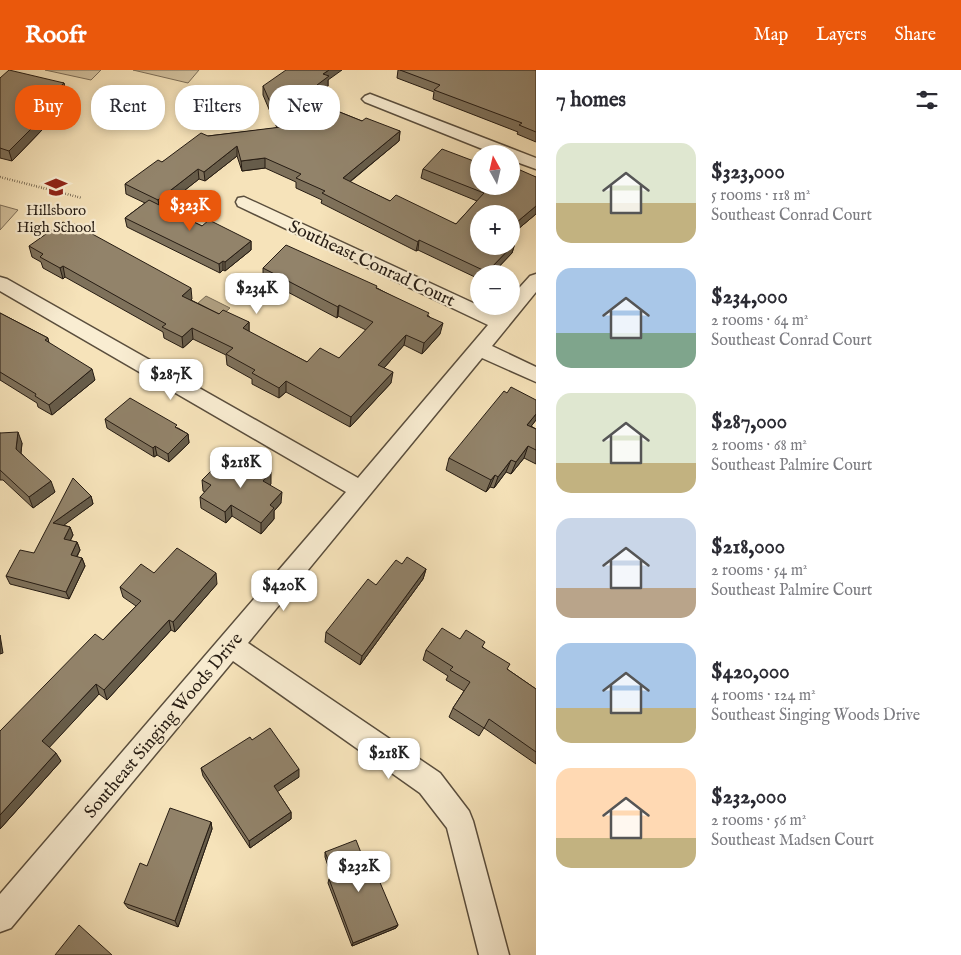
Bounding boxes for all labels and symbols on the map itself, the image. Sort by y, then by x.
north arrow [470,145,520,195]
school or university icon: Hillsboro High School [43,174,69,200]
pin: $323K [155,190,225,232]
place label: Hillsboro High School [17,201,96,237]
street label: Southeast Conrad Court [284,216,458,313]
pin: $234K [222,272,292,315]
pin: $287K [136,358,206,401]
pin: $218K [206,446,276,489]
pin: $420K [249,570,319,612]
street label: Southeast Singing Woods Drive [80,628,249,823]
pin: $218K [354,738,424,780]
pin: $232K [324,850,394,893]

